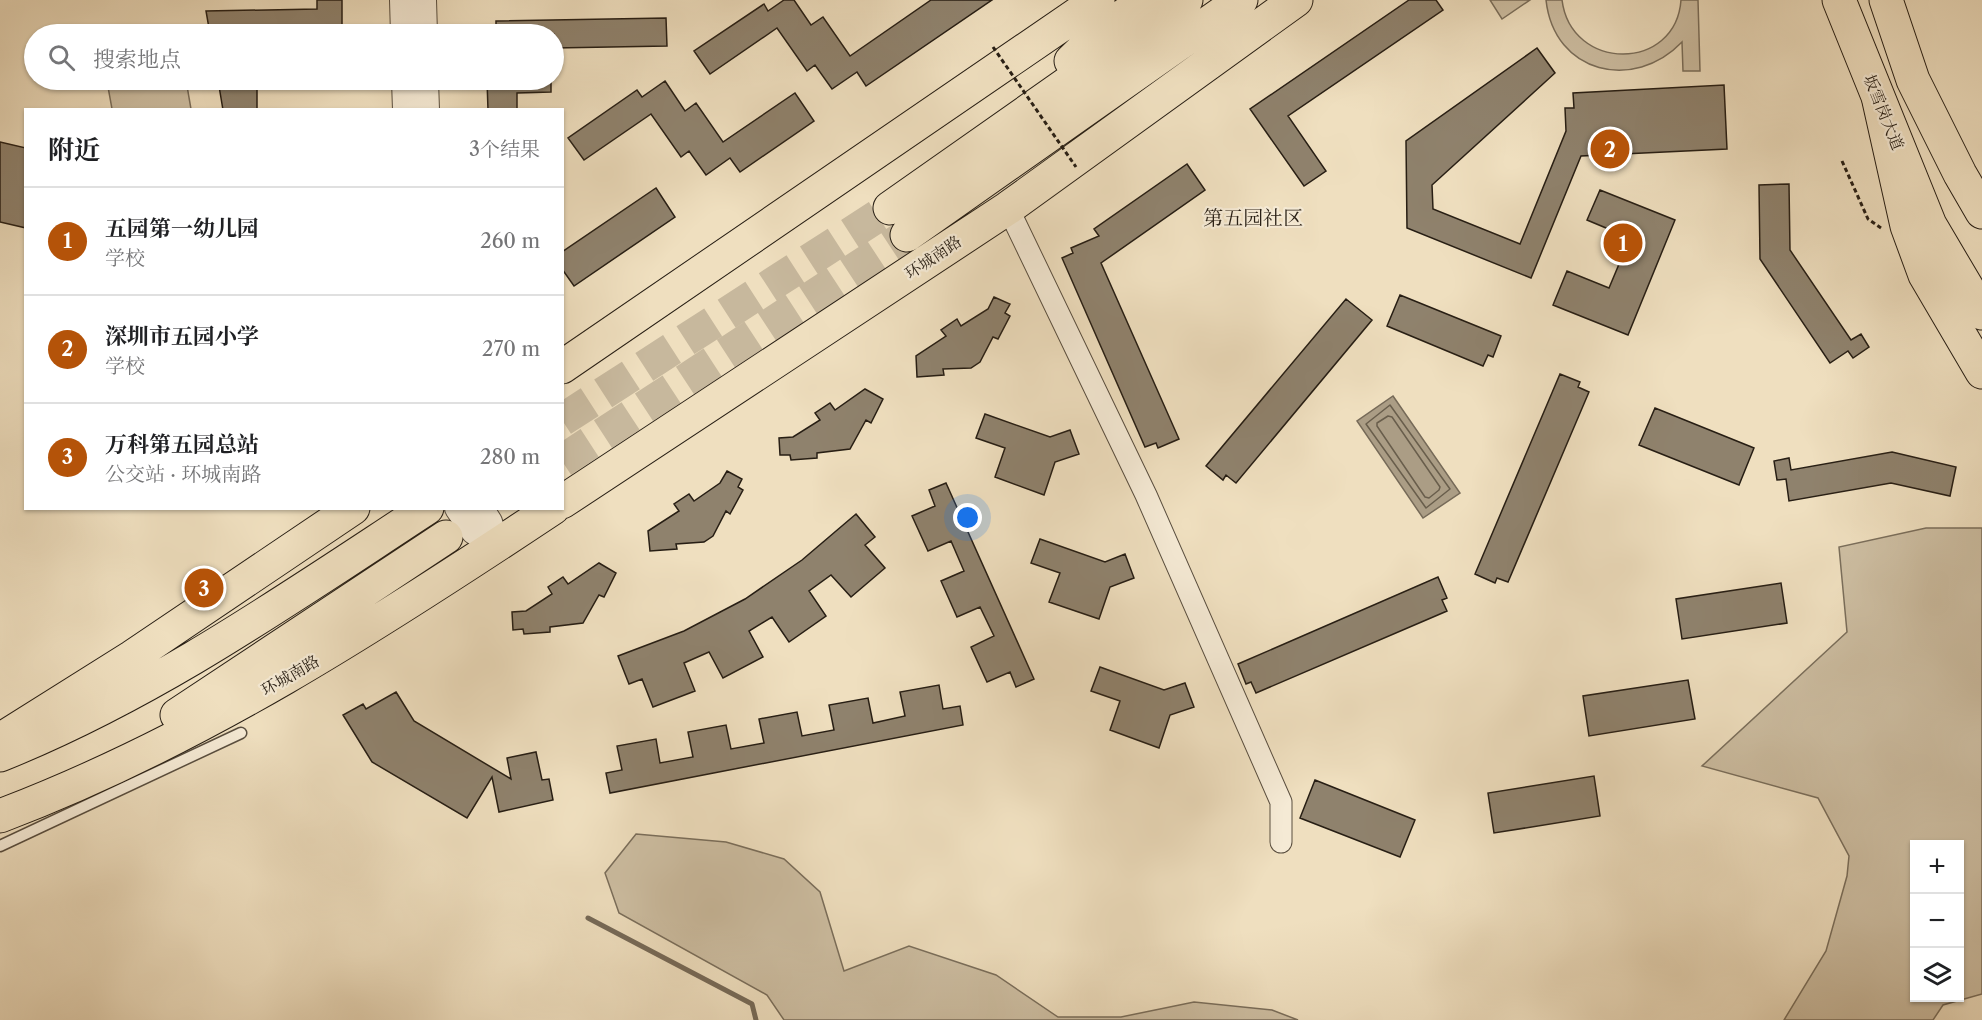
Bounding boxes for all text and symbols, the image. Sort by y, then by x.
search box [24,24,564,90]
icon: search [45,41,78,74]
text: 搜索地点 [93,46,181,73]
street label: 坂雪岗大道 [1860,71,1908,153]
pin: 2 [1590,126,1630,172]
text: 附近 [48,134,100,166]
text: 3个结果 [469,137,540,161]
district label: 第五园社区 [1203,206,1303,230]
text: 五园第一幼儿园 [105,215,259,242]
pin: 1 [1604,220,1642,266]
text: 1 [63,229,72,253]
text: 260 m [480,229,540,253]
street label: 环城南路 [901,231,965,283]
text: 学校 [105,246,145,270]
text: 深圳市五园小学 [105,323,259,350]
text: 2 [62,337,73,361]
text: 270 m [482,337,540,361]
text: 学校 [105,354,145,378]
text: 万科第五园总站 [105,431,259,458]
text: 3 [62,445,73,469]
text: 280 m [480,445,540,469]
text: 公交站 · 环城南路 [105,462,261,486]
your location [953,503,982,532]
pin: 3 [184,566,224,610]
street label: 环城南路 [257,650,323,700]
map controls [1910,840,1964,1002]
button: + [1910,840,1964,894]
button: − [1910,894,1964,948]
button: layers [1910,948,1964,1002]

